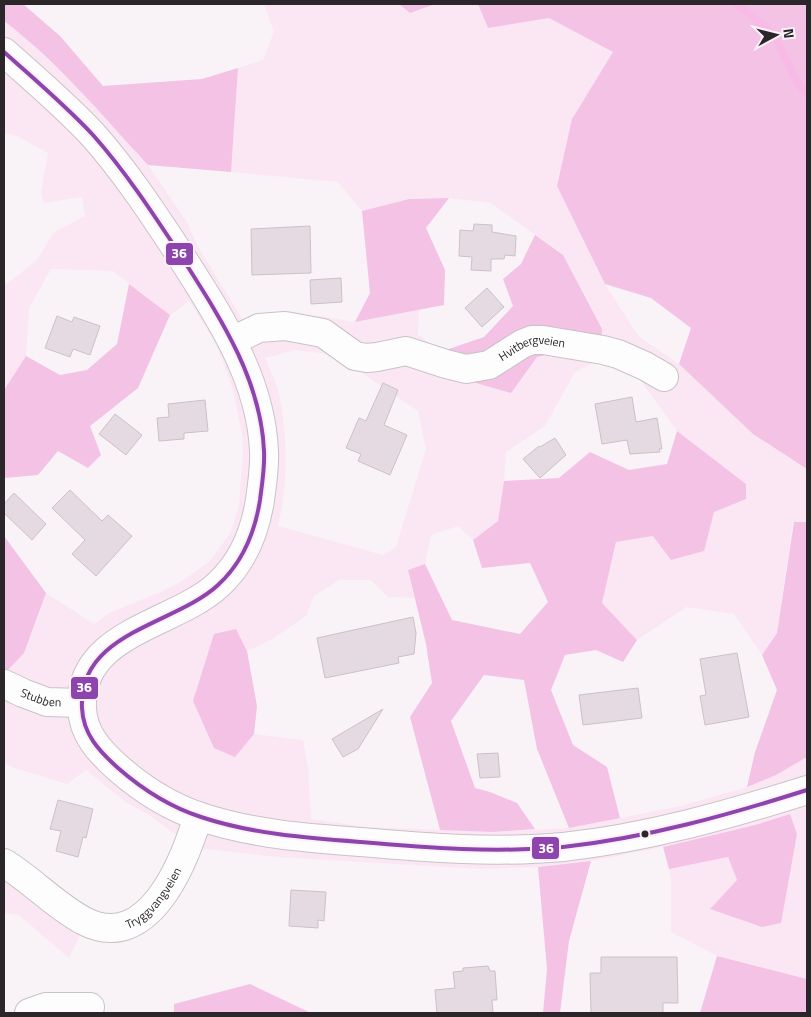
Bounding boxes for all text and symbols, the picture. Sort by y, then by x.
north arrow [751,10,801,60]
text: N [778,27,800,39]
line badge: 36 [165,242,194,266]
text: 36 [171,242,187,263]
street label: Hvitbergveien [495,330,567,366]
line badge: 36 [70,676,99,700]
text: 36 [76,676,92,697]
street label: Stubben [18,683,62,711]
unlabelled marker [640,829,650,839]
line badge: 36 [531,836,560,860]
text: 36 [538,837,554,858]
street label: Tryggvangveien [123,864,186,934]

